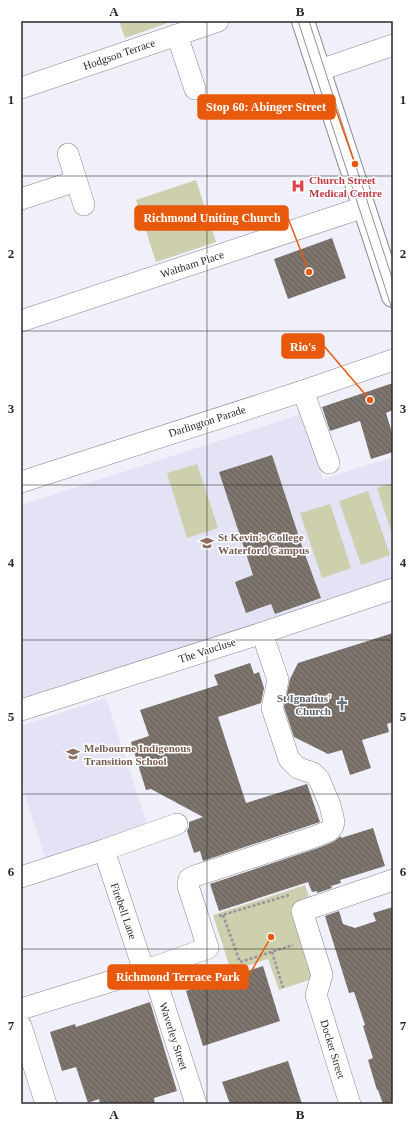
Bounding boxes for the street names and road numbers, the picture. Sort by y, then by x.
street label: Hodgson Terrace [82,36,157,72]
street label: Waltham Place [159,248,225,280]
street label: Darlington Parade [167,403,247,439]
street label: The Vaucluse [177,635,237,665]
street label: Firebell Lane [109,881,139,941]
street label: Waverley Street [157,1001,191,1071]
street label: Docker Street [318,1018,348,1080]

